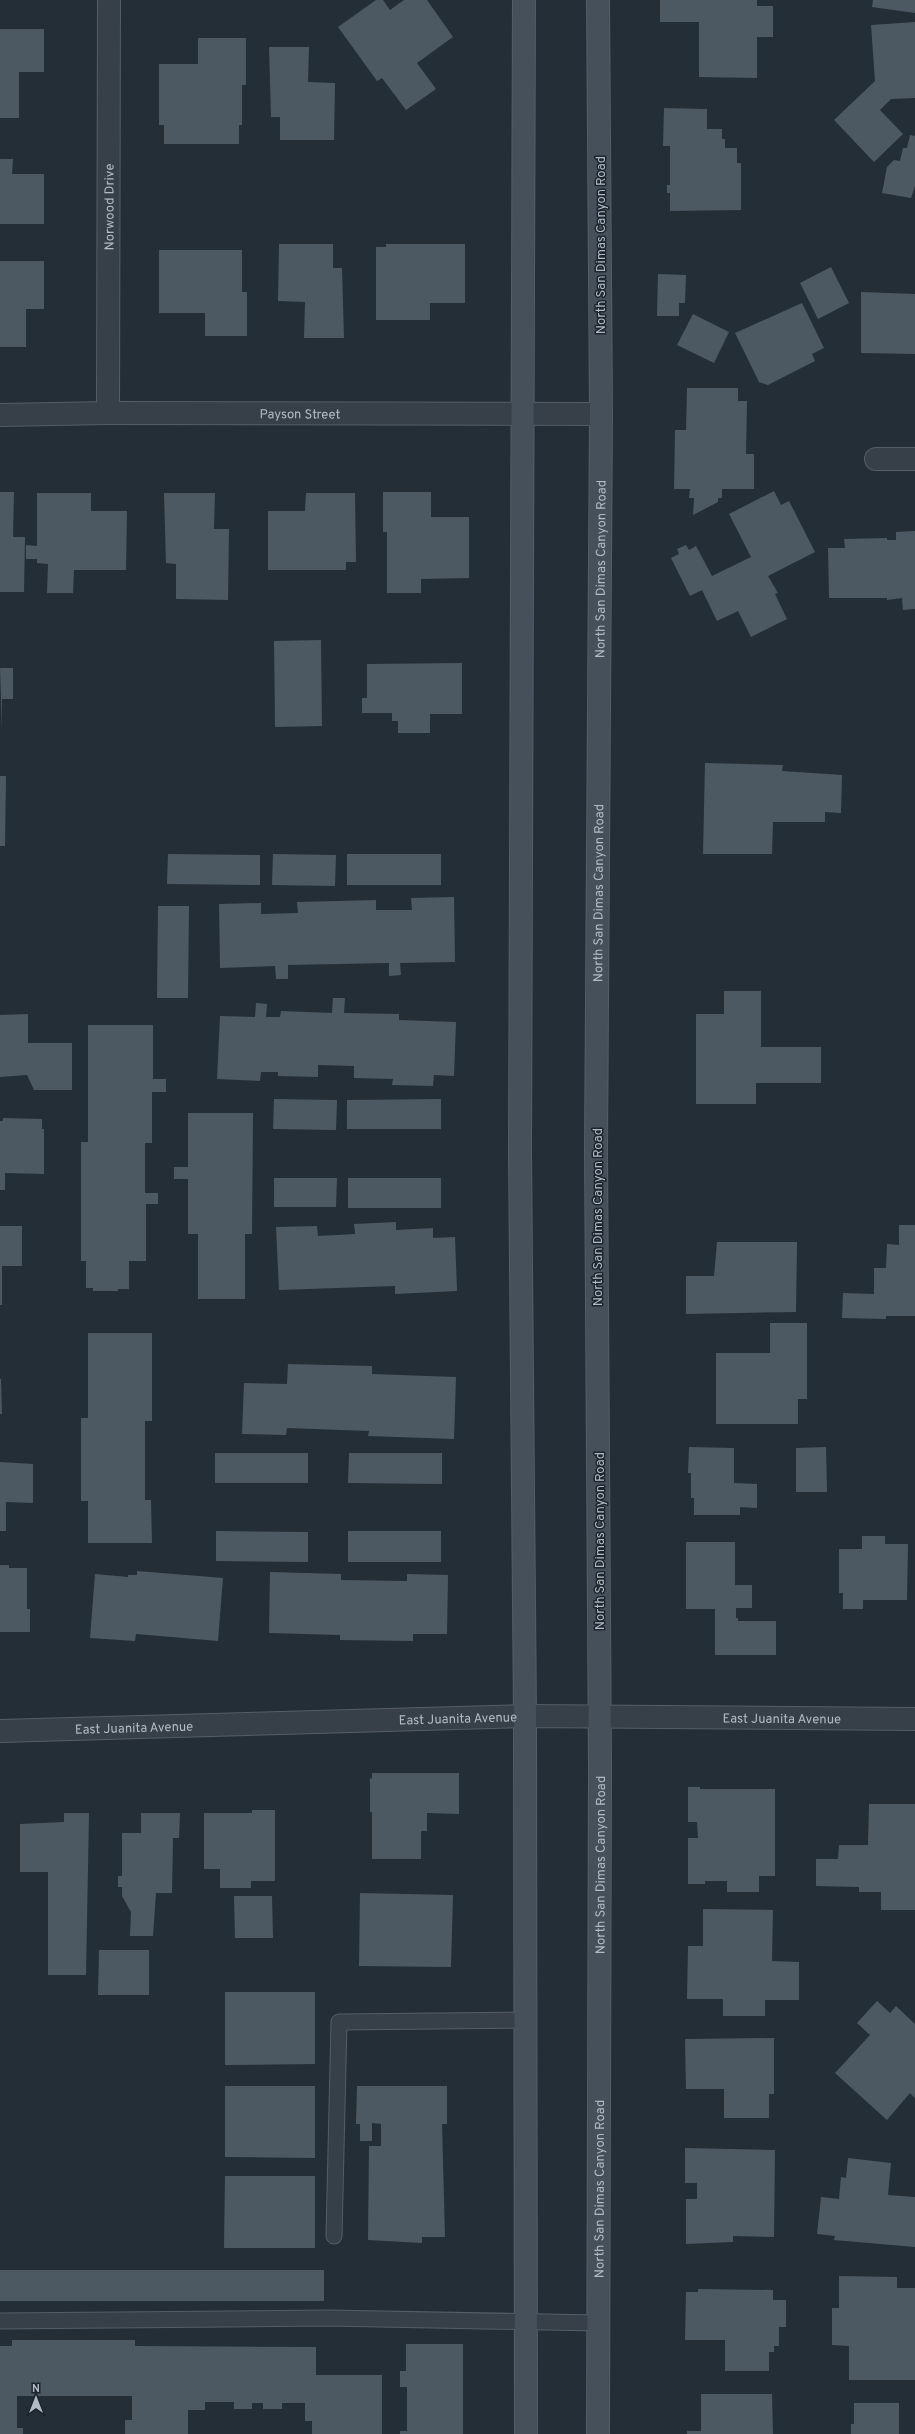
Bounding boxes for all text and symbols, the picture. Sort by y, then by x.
street label: North San Dimas Canyon Road [594,156,610,334]
street label: Norwood Drive [102,164,119,250]
street label: Payson Street [260,407,340,423]
street label: North San Dimas Canyon Road [593,480,611,658]
street label: North San Dimas Canyon Road [591,804,608,982]
street label: North San Dimas Canyon Road [591,1128,607,1306]
street label: North San Dimas Canyon Road [593,1452,609,1630]
street label: East Juanita Avenue [398,1710,517,1730]
street label: East Juanita Avenue [722,1712,841,1728]
street label: East Juanita Avenue [75,1719,193,1739]
street label: North San Dimas Canyon Road [593,1776,610,1954]
street label: North San Dimas Canyon Road [592,2100,609,2278]
north arrow [16,2378,56,2418]
text: N [32,2382,40,2396]

